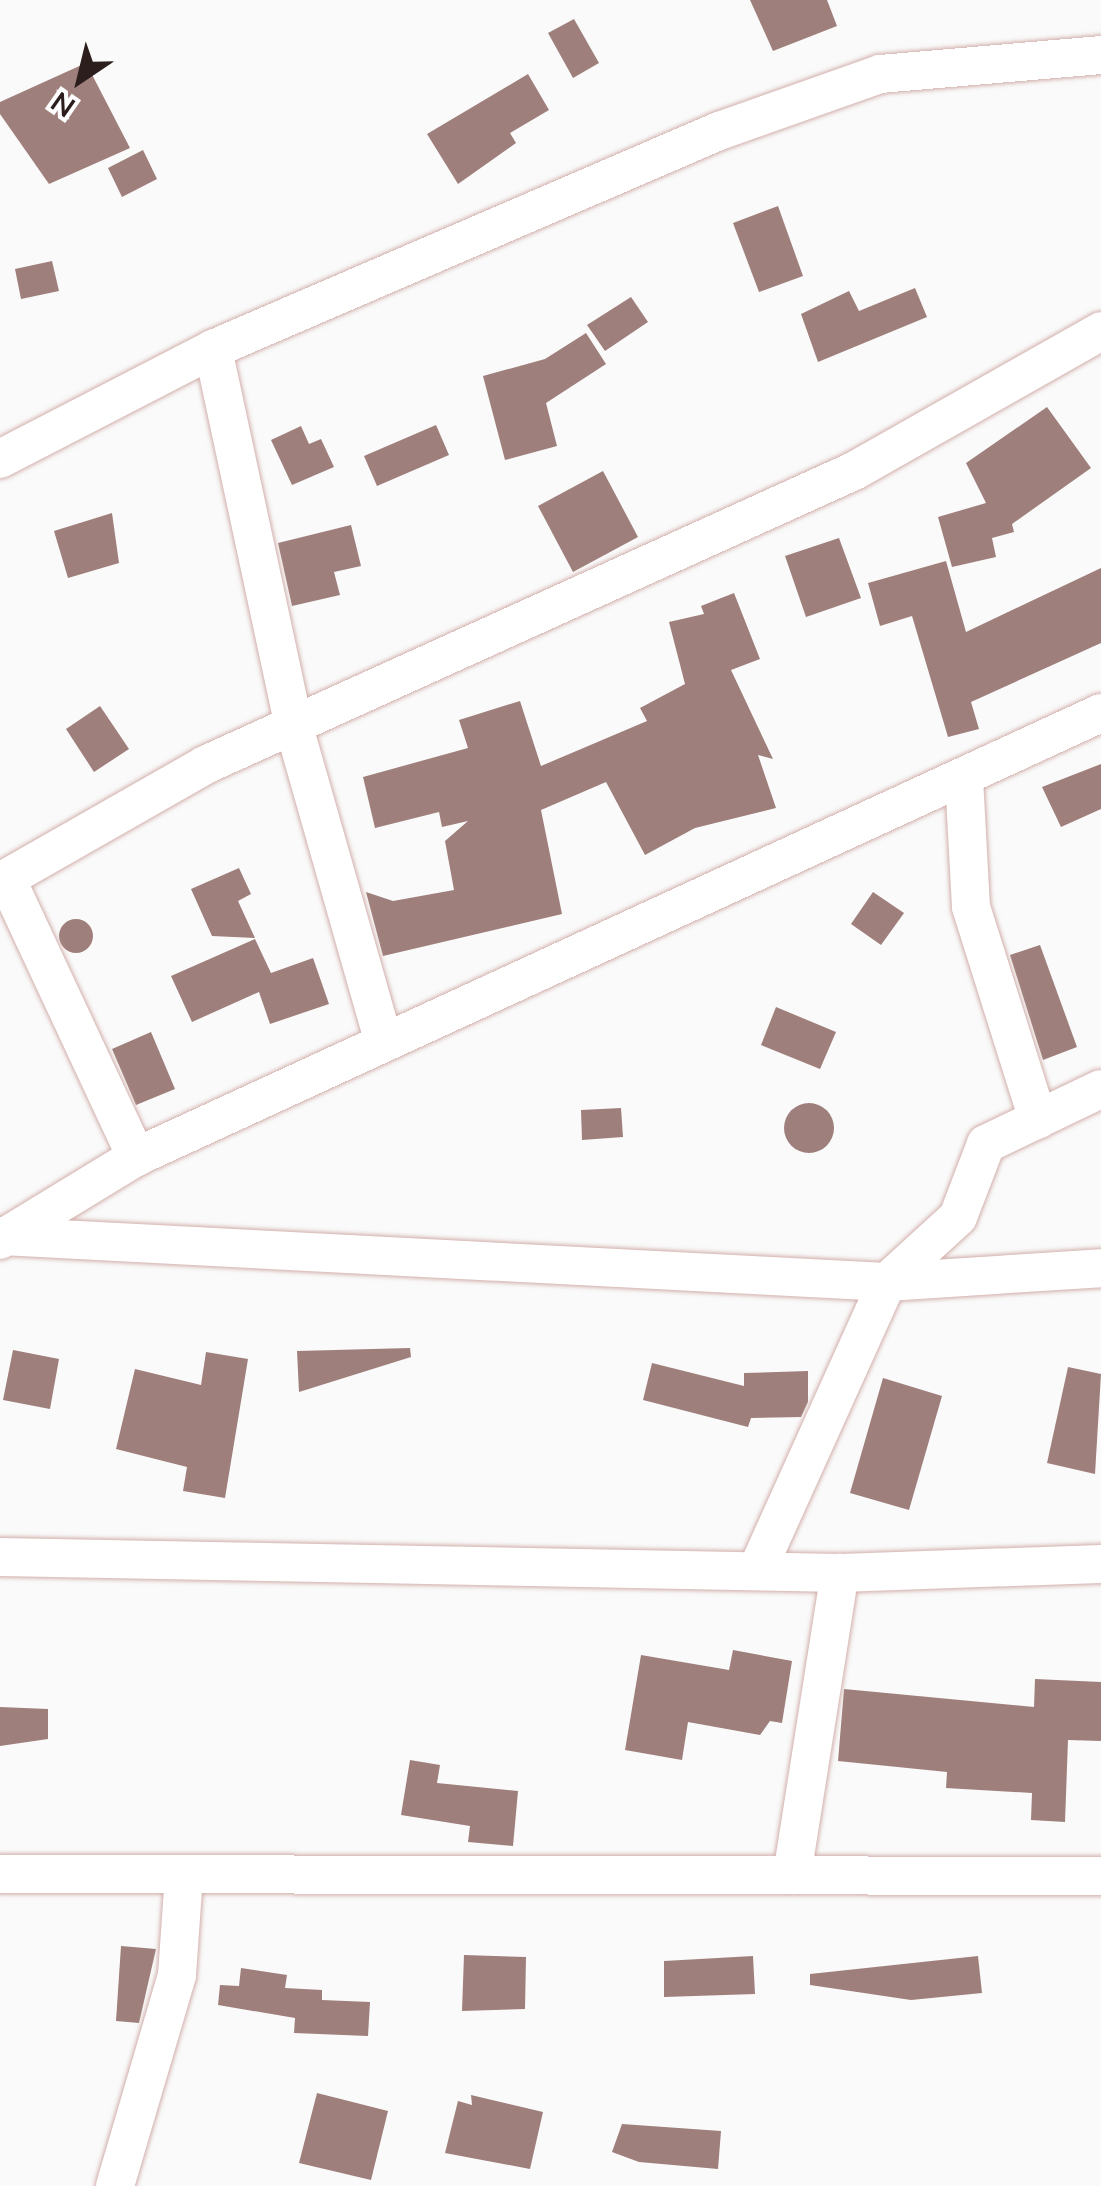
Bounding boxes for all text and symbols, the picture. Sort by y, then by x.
north arrow [30,30,130,130]
text: N [44,85,81,125]

